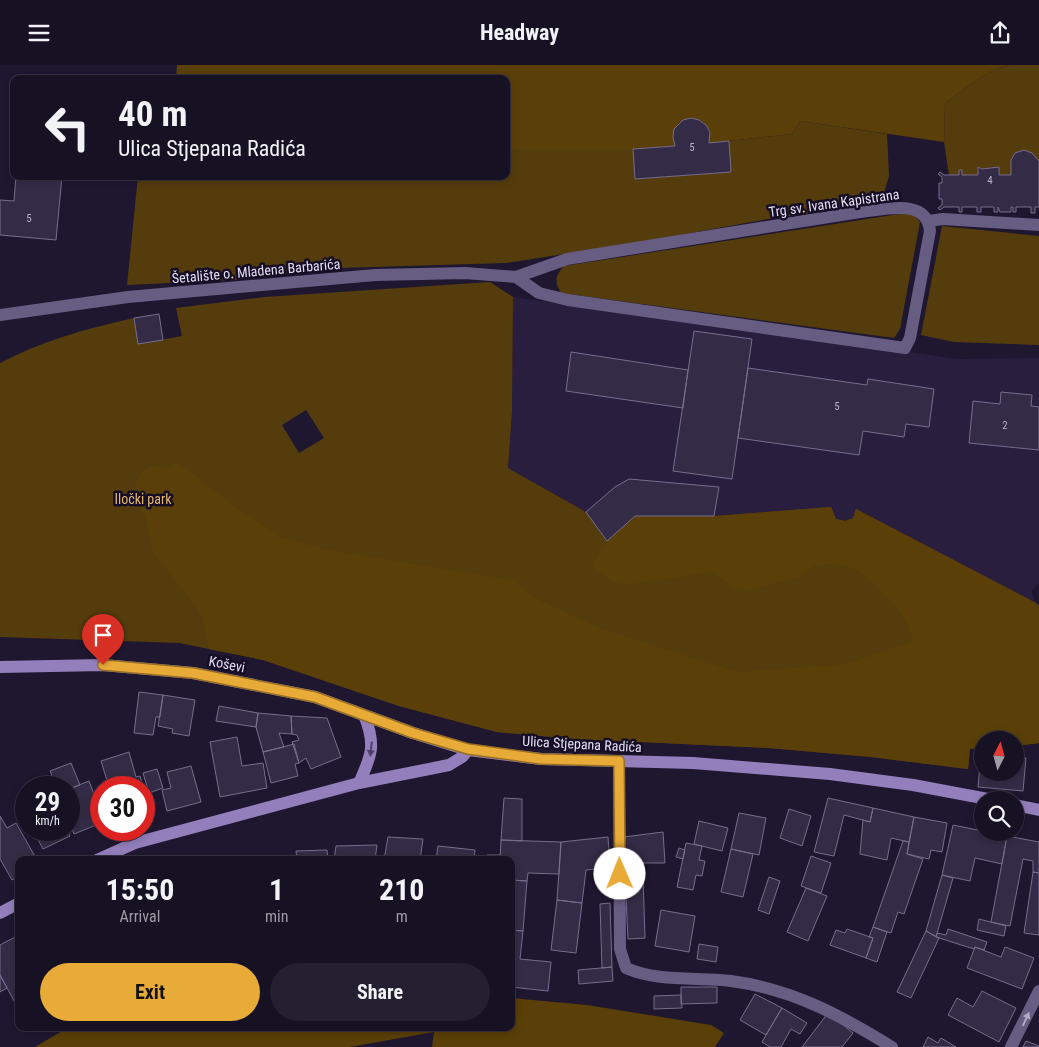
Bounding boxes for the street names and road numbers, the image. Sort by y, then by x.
street label: Trg sv. Ivana Kapistrana [768,186,900,220]
street label: Šetalište o. Mladena Barbarića [171,255,341,286]
street label: Koševi [208,653,246,675]
street label: Ulica Stjepana Radića [522,733,642,755]

